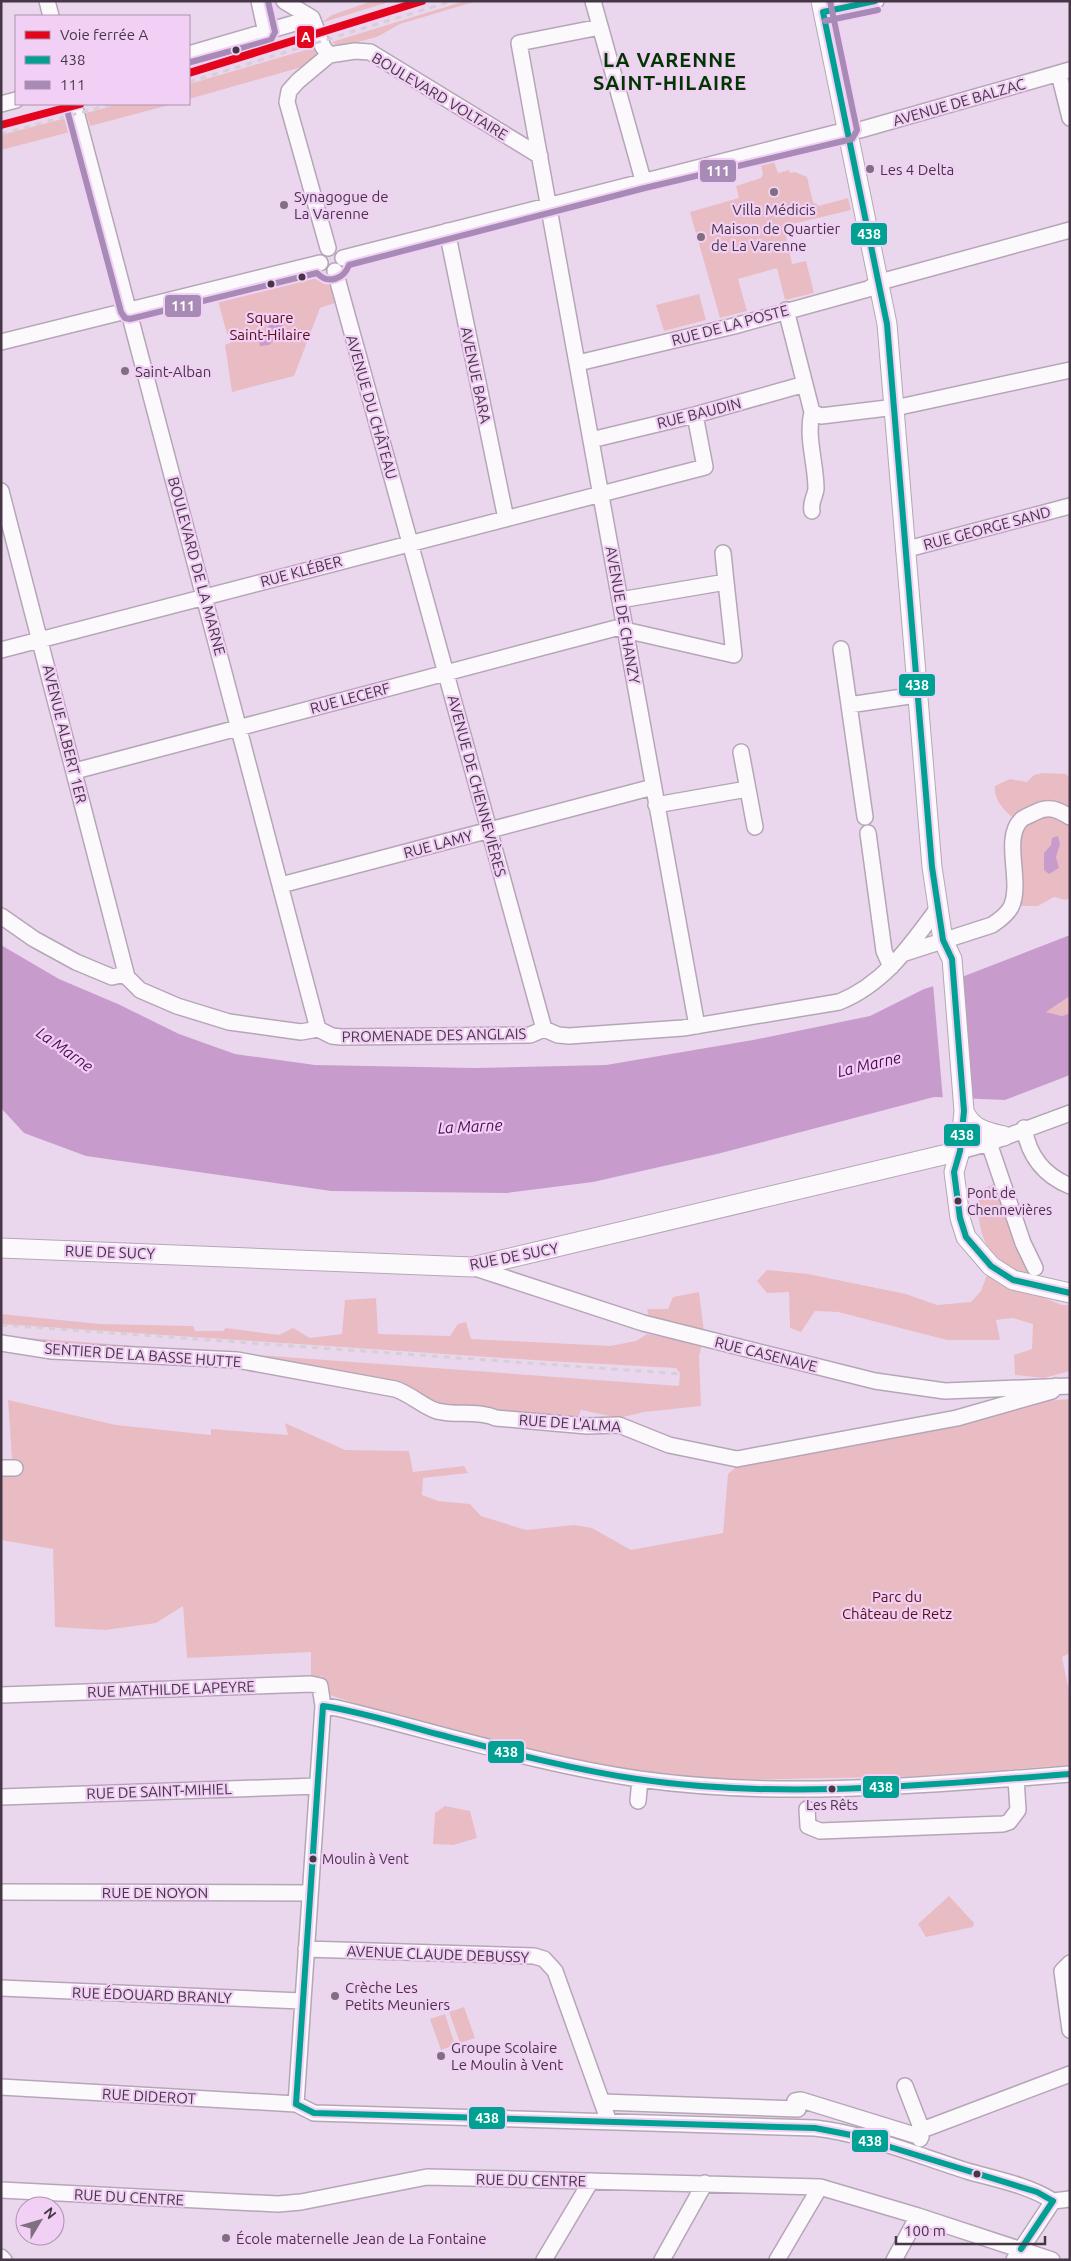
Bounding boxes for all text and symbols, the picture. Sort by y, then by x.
legend [15,15,190,105]
line badge: A [296,25,315,49]
text: Voie ferrée A [60,26,148,43]
text: A [301,29,311,45]
unlabelled marker [231,45,241,55]
district label: LA VARENNE SAINT-HILAIRE [593,48,747,94]
street label: BOULEVARD VOLTAIRE [369,49,511,143]
text: 438 [60,51,85,68]
street label: AVENUE DE BALZAC [891,75,1027,129]
text: 111 [60,76,85,93]
line badge: 111 [699,159,737,183]
place label: Les 4 Delta [880,161,954,178]
text: 111 [706,163,730,179]
marker: Les 4 Delta [864,163,876,175]
marker: Villa Médicis [768,186,780,198]
place label: Synagogue de La Varenne [294,188,389,222]
marker: Synagogue de La Varenne [278,199,290,211]
place label: Villa Médicis [732,201,816,218]
place label: Maison de Quartier de La Varenne [711,220,841,254]
line badge: 438 [850,222,888,246]
text: 438 [857,226,881,242]
marker: Maison de Quartier de La Varenne [695,231,707,243]
unlabelled marker [297,272,307,282]
unlabelled marker [266,279,276,289]
line badge: 111 [164,294,202,318]
text: 111 [171,298,195,314]
street label: RUE DE LA POSTE [670,301,790,349]
park label: Square Saint-Hilaire [229,309,311,343]
street label: AVENUE BARA [457,325,495,425]
street label: AVENUE DU CHÂTEAU [343,333,401,481]
place label: Saint-Alban [135,363,211,380]
marker: Saint-Alban [119,365,131,377]
street label: RUE BAUDIN [655,394,743,432]
street label: BOULEVARD DE LA MARNE [165,475,229,657]
street label: RUE GEORGE SAND [921,503,1053,553]
street label: AVENUE DE CHANZY [603,545,644,686]
street label: RUE KLÉBER [258,552,344,590]
street label: AVENUE ALBERT 1ER [40,663,90,805]
line badge: 438 [898,673,936,697]
text: 438 [905,677,929,693]
street label: RUE LECERF [308,679,392,717]
street label: AVENUE DE CHENNEVIÈRES [445,693,510,879]
street label: RUE LAMY [402,827,475,861]
water label: La Marne [33,1023,97,1075]
street label: PROMENADE DES ANGLAIS [342,1025,527,1045]
water label: La Marne [835,1048,903,1080]
water label: La Marne [437,1115,503,1137]
line badge: 438 [943,1123,981,1147]
text: 438 [950,1127,974,1143]
place label: Pont de Chennevières [967,1185,1052,1218]
marker: Pont de Chennevières [953,1196,963,1206]
street label: RUE DE SUCY [468,1239,560,1273]
street label: RUE DE SUCY [65,1242,156,1262]
street label: RUE CASENAVE [713,1333,819,1375]
street label: SENTIER DE LA BASSE HUTTE [44,1340,242,1370]
street label: RUE DE L'ALMA [518,1411,622,1435]
park label: Parc du Château de Retz [842,1588,952,1622]
street label: RUE MATHILDE LAPEYRE [87,1678,255,1700]
line badge: 438 [487,1740,525,1764]
text: 438 [494,1744,518,1760]
line badge: 438 [862,1775,900,1799]
text: 438 [869,1779,893,1795]
street label: RUE DE SAINT-MIHIEL [86,1780,232,1802]
marker: Les Rêts [827,1784,837,1794]
place label: Les Rêts [806,1797,858,1813]
place label: Moulin à Vent [322,1851,409,1867]
marker: Moulin à Vent [308,1854,318,1864]
street label: RUE DE NOYON [102,1884,208,1901]
street label: AVENUE CLAUDE DEBUSSY [346,1942,530,1966]
place label: Crèche Les Petits Meuniers [345,1979,450,2013]
street label: RUE ÉDOUARD BRANLY [72,1984,233,2006]
marker: Crèche Les Petits Meuniers [329,1990,341,2002]
place label: Groupe Scolaire Le Moulin à Vent [451,2039,563,2073]
marker: Groupe Scolaire Le Moulin à Vent [435,2050,447,2062]
street label: RUE DIDEROT [102,2085,197,2107]
line badge: 438 [468,2106,506,2130]
text: 438 [475,2110,499,2126]
line badge: 438 [851,2129,889,2153]
text: 438 [858,2133,882,2149]
unlabelled marker [972,2169,982,2179]
street label: RUE DU CENTRE [476,2171,586,2189]
street label: RUE DU CENTRE [74,2186,184,2208]
north arrow [15,2196,65,2246]
text: N [41,2204,60,2222]
scale bar [896,2214,1045,2246]
text: 100 m [904,2222,946,2239]
place label: École maternelle Jean de La Fontaine [236,2230,487,2247]
marker: École maternelle Jean de La Fontaine [220,2232,232,2244]

